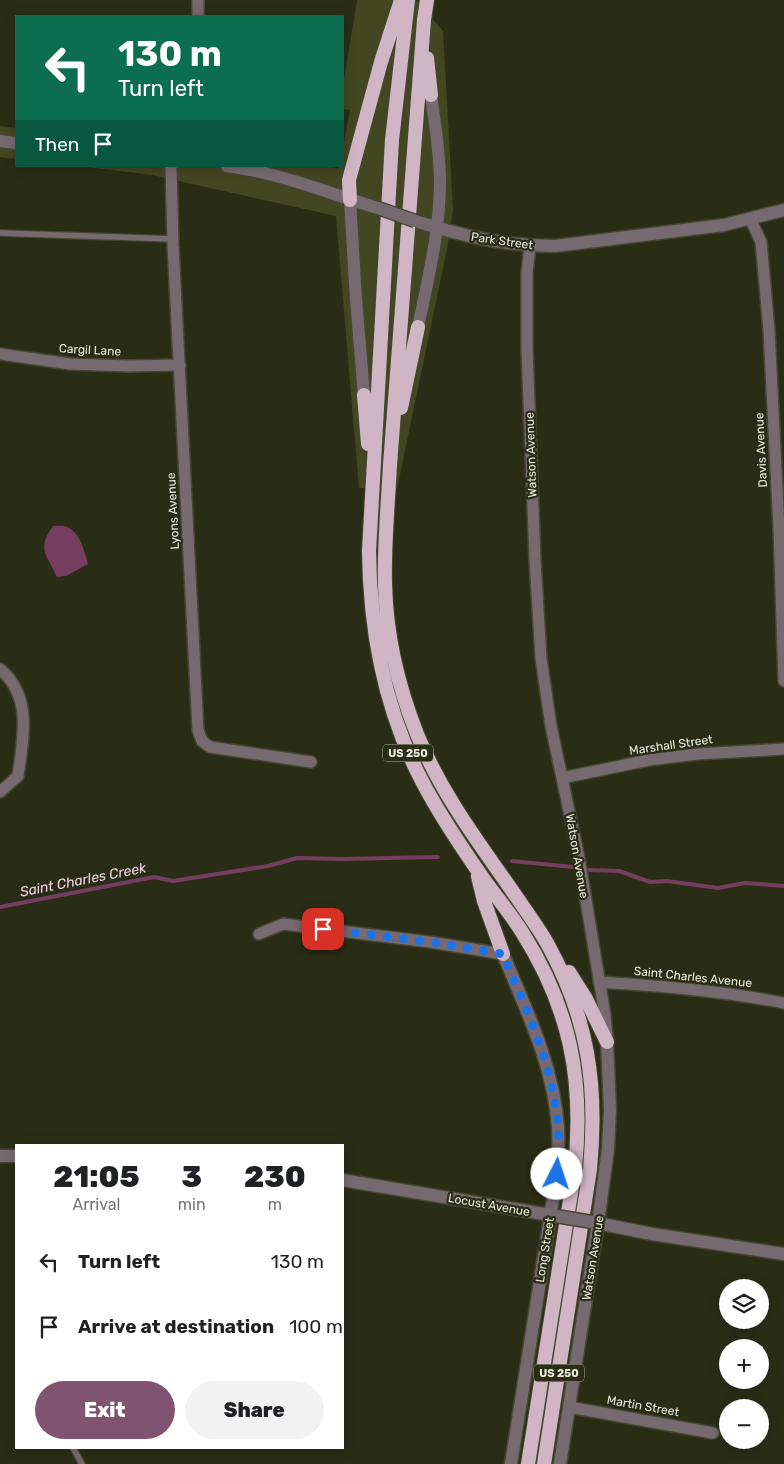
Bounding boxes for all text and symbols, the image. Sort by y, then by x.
text: 130 m [118,33,222,75]
icon: left [35,35,100,100]
text: Turn left [118,75,204,102]
icon: arrive [89,130,117,158]
text: Then [35,133,79,156]
street label: Park Street [470,230,534,252]
street label: Cargil Lane [58,341,122,359]
street label: Watson Avenue [523,412,539,498]
street label: Davis Avenue [752,412,770,488]
street label: Lyons Avenue [164,472,182,550]
street label: Marshall Street [628,732,714,758]
road number: US 250 [383,744,433,761]
street label: Watson Avenue [563,813,591,900]
water label: Saint Charles Creek [18,859,148,901]
pin [302,908,344,950]
icon: arrive [309,915,337,943]
street label: Saint Charles Avenue [633,964,753,990]
position arrow [530,1147,582,1199]
text: 21:05 [53,1159,140,1195]
text: 3 [181,1159,202,1195]
text: 230 [244,1159,306,1195]
street label: Locust Avenue [447,1191,531,1219]
text: Arrival [72,1195,120,1214]
text: min [178,1195,206,1214]
text: m [268,1195,282,1214]
street label: Watson Avenue [579,1214,607,1301]
street label: Long Street [533,1216,557,1283]
icon: left [35,1248,63,1276]
text: Turn left [78,1250,160,1273]
text: 130 m [271,1250,324,1273]
map controls [719,1279,769,1449]
button: layers [719,1279,769,1329]
icon: arrive [35,1313,63,1341]
text: Arrive at destination [78,1315,274,1338]
text: 100 m [289,1315,343,1338]
button: + [719,1339,769,1389]
road number: US 250 [534,1365,584,1382]
button: Exit [35,1381,175,1439]
button: Share [185,1381,324,1439]
street label: Martin Street [606,1393,681,1419]
button: − [719,1399,769,1449]

